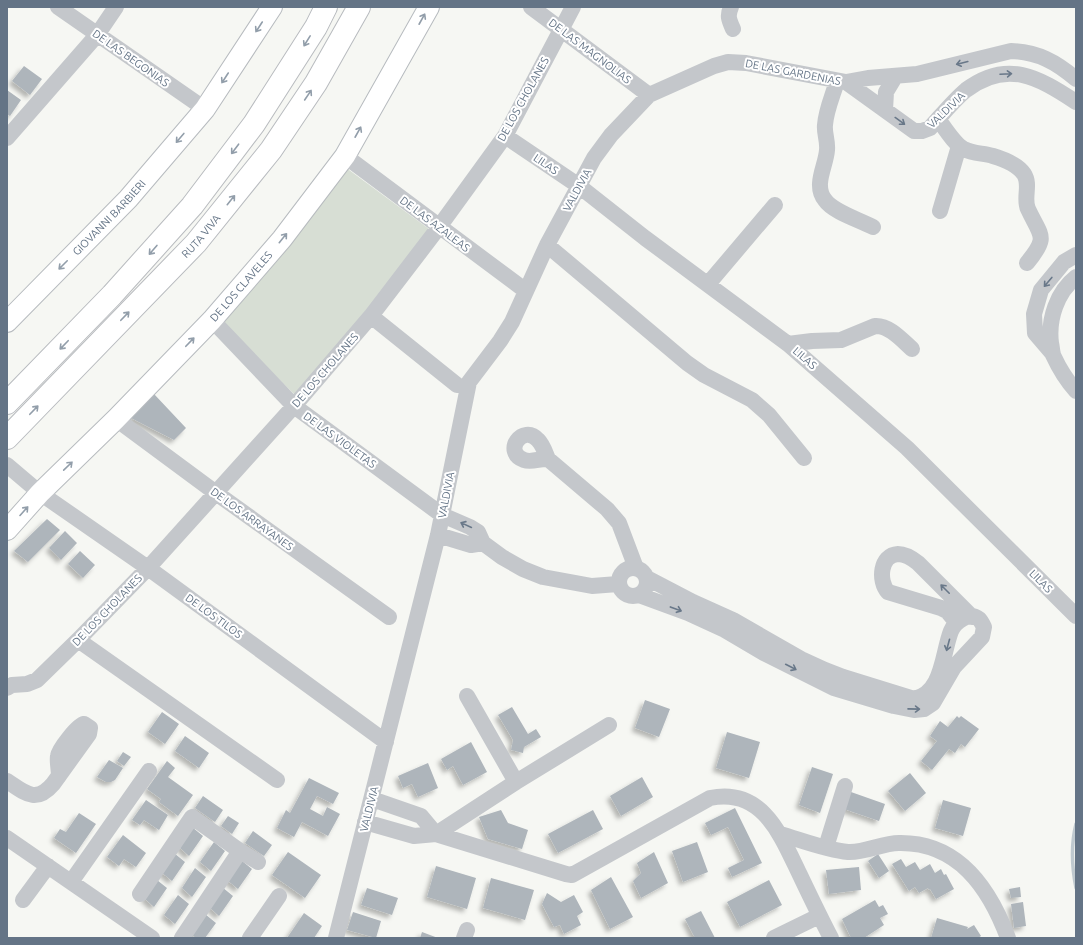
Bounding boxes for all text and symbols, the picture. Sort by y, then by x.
one-way arrow [419,13,426,25]
street label: DE LAS MAGNOLIAS [547,16,634,86]
one-way arrow [254,21,262,33]
street label: DE LAS BEGONIAS [90,27,172,89]
one-way arrow [302,35,310,47]
street label: DE LOS CHOLANES [495,55,551,143]
street label: DE LAS GARDENIAS [744,57,842,87]
one-way arrow [956,60,969,67]
one-way arrow [999,70,1012,77]
one-way arrow [221,72,229,83]
street label: VALDIVIA [925,89,968,131]
one-way arrow [304,90,312,101]
one-way arrow [895,117,906,125]
one-way arrow [355,126,363,138]
one-way arrow [175,133,184,144]
one-way arrow [230,144,239,155]
street label: LILAS [531,151,561,177]
street label: VALDIVIA [560,166,594,213]
street label: GIOVANNI BARBIERI [70,177,148,258]
one-way arrow [227,194,235,205]
street label: DE LAS AZALEAS [398,194,472,254]
street label: RUTA VIVA [179,211,223,260]
one-way arrow [279,232,287,243]
one-way arrow [148,245,157,255]
street label: DE LOS CLAVELES [208,249,275,324]
one-way arrow [58,260,68,270]
one-way arrow [1044,276,1053,287]
one-way arrow [120,311,130,321]
street label: DE LOS CHOLANES [290,330,361,410]
one-way arrow [185,338,194,348]
one-way arrow [59,340,69,350]
street label: LILAS [791,344,819,372]
one-way arrow [29,405,39,415]
street label: DE LAS VIOLETAS [301,410,379,470]
one-way arrow [63,461,73,470]
street label: VALDIVIA [436,470,457,519]
street label: DE LOS ARRAYANES [209,485,296,553]
one-way arrow [19,507,28,517]
one-way arrow [460,521,472,528]
street label: LILAS [1027,567,1055,595]
street label: DE LOS CHOLANES [70,572,144,648]
one-way arrow [940,584,950,594]
street label: DE LOS TILOS [183,591,245,641]
one-way arrow [669,605,681,613]
one-way arrow [943,638,951,651]
one-way arrow [785,664,797,672]
one-way arrow [907,705,920,713]
street label: VALDIVIA [358,784,381,833]

